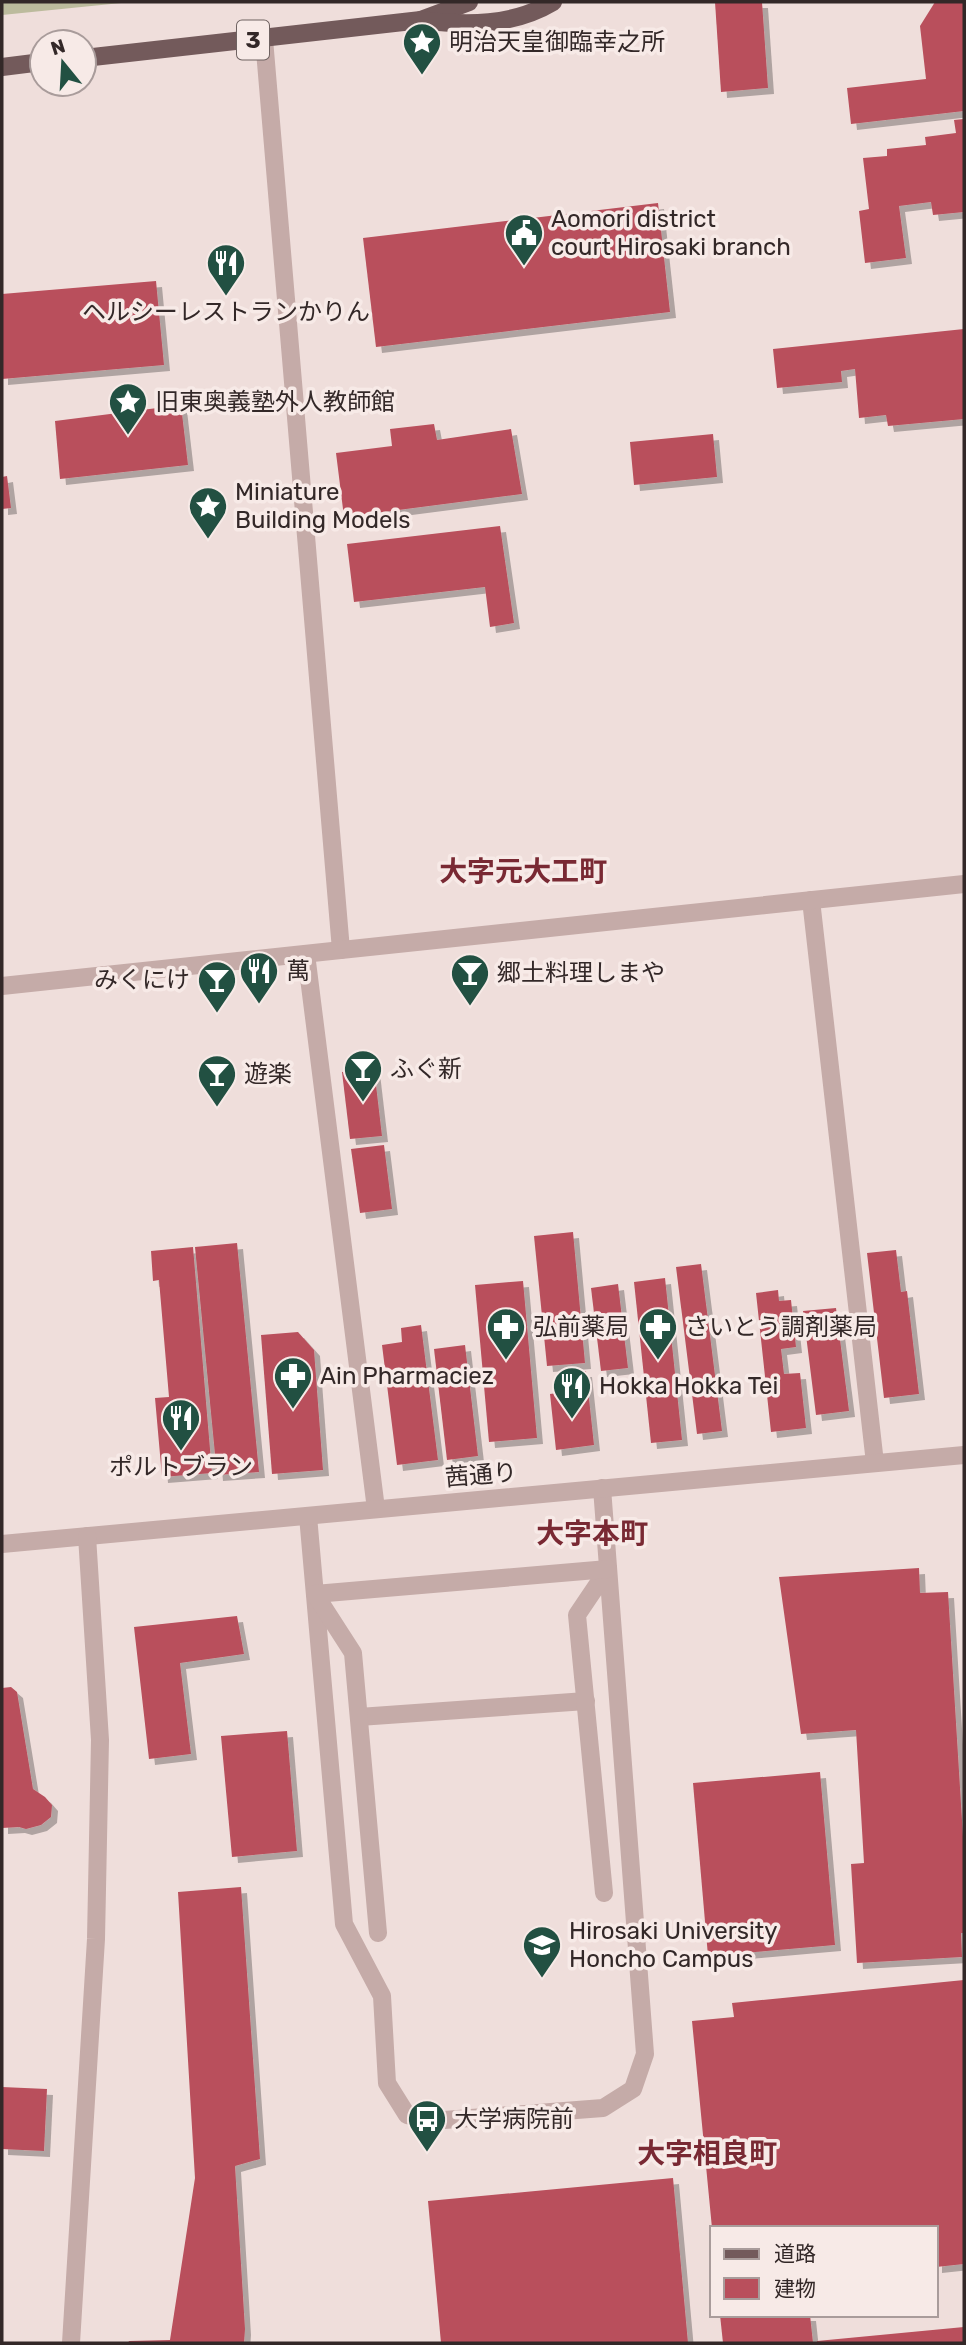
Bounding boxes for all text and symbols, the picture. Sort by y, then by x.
road number: 3 [237,20,269,60]
place icon: 明治天皇御臨幸之所 [401,21,443,76]
north arrow [28,28,98,98]
place label: 明治天皇御臨幸之所 [449,28,665,56]
text: N [48,34,68,60]
place label: Aomori district court Hirosaki branch [551,205,791,261]
public building icon: Aomori district court Hirosaki branch [503,212,545,267]
restaurant icon: ヘルシーレストランかりん [205,242,247,297]
place label: ヘルシーレストランかりん [82,298,370,326]
place icon: 旧東奥義塾外人教師館 [107,381,149,436]
place label: 旧東奥義塾外人教師館 [155,388,395,416]
place label: Miniature Building Models [235,478,411,534]
place icon: Miniature Building Models [187,485,229,540]
district label: 大字元大工町 [439,855,607,888]
restaurant icon: 萬 [238,950,280,1005]
bar icon: 郷土料理しまや [449,952,491,1007]
place label: 萬 [286,957,310,985]
bar icon: みくにけ [196,959,238,1014]
place label: 郷土料理しまや [497,959,665,987]
place label: みくにけ [94,966,190,994]
bar icon: ふぐ新 [342,1048,384,1103]
bar icon: 遊楽 [196,1053,238,1108]
place label: ふぐ新 [390,1055,462,1083]
place label: 遊楽 [244,1060,292,1088]
pharmacy icon: 弘前薬局 [485,1306,527,1361]
pharmacy icon: さいとう調剤薬局 [637,1306,679,1361]
place label: 弘前薬局 [533,1313,629,1341]
place label: さいとう調剤薬局 [685,1313,877,1341]
pharmacy icon: Ain Pharmaciez [272,1355,314,1410]
place label: Ain Pharmaciez [320,1362,494,1390]
restaurant icon: Hokka Hokka Tei [551,1365,593,1420]
place label: Hokka Hokka Tei [599,1372,778,1400]
restaurant icon: ポルトブラン [160,1397,202,1452]
place label: ポルトブラン [109,1453,253,1481]
street label: 茜通り [444,1458,518,1492]
district label: 大字本町 [536,1517,648,1550]
place label: Hirosaki University Honcho Campus [569,1917,777,1973]
school or university icon: Hirosaki University Honcho Campus [521,1924,563,1979]
bus stop icon: 大学病院前 [406,2098,448,2153]
place label: 大学病院前 [454,2105,574,2133]
district label: 大字相良町 [637,2137,777,2170]
legend [710,2226,938,2317]
text: 道路 [774,2241,816,2266]
text: 建物 [774,2276,816,2301]

